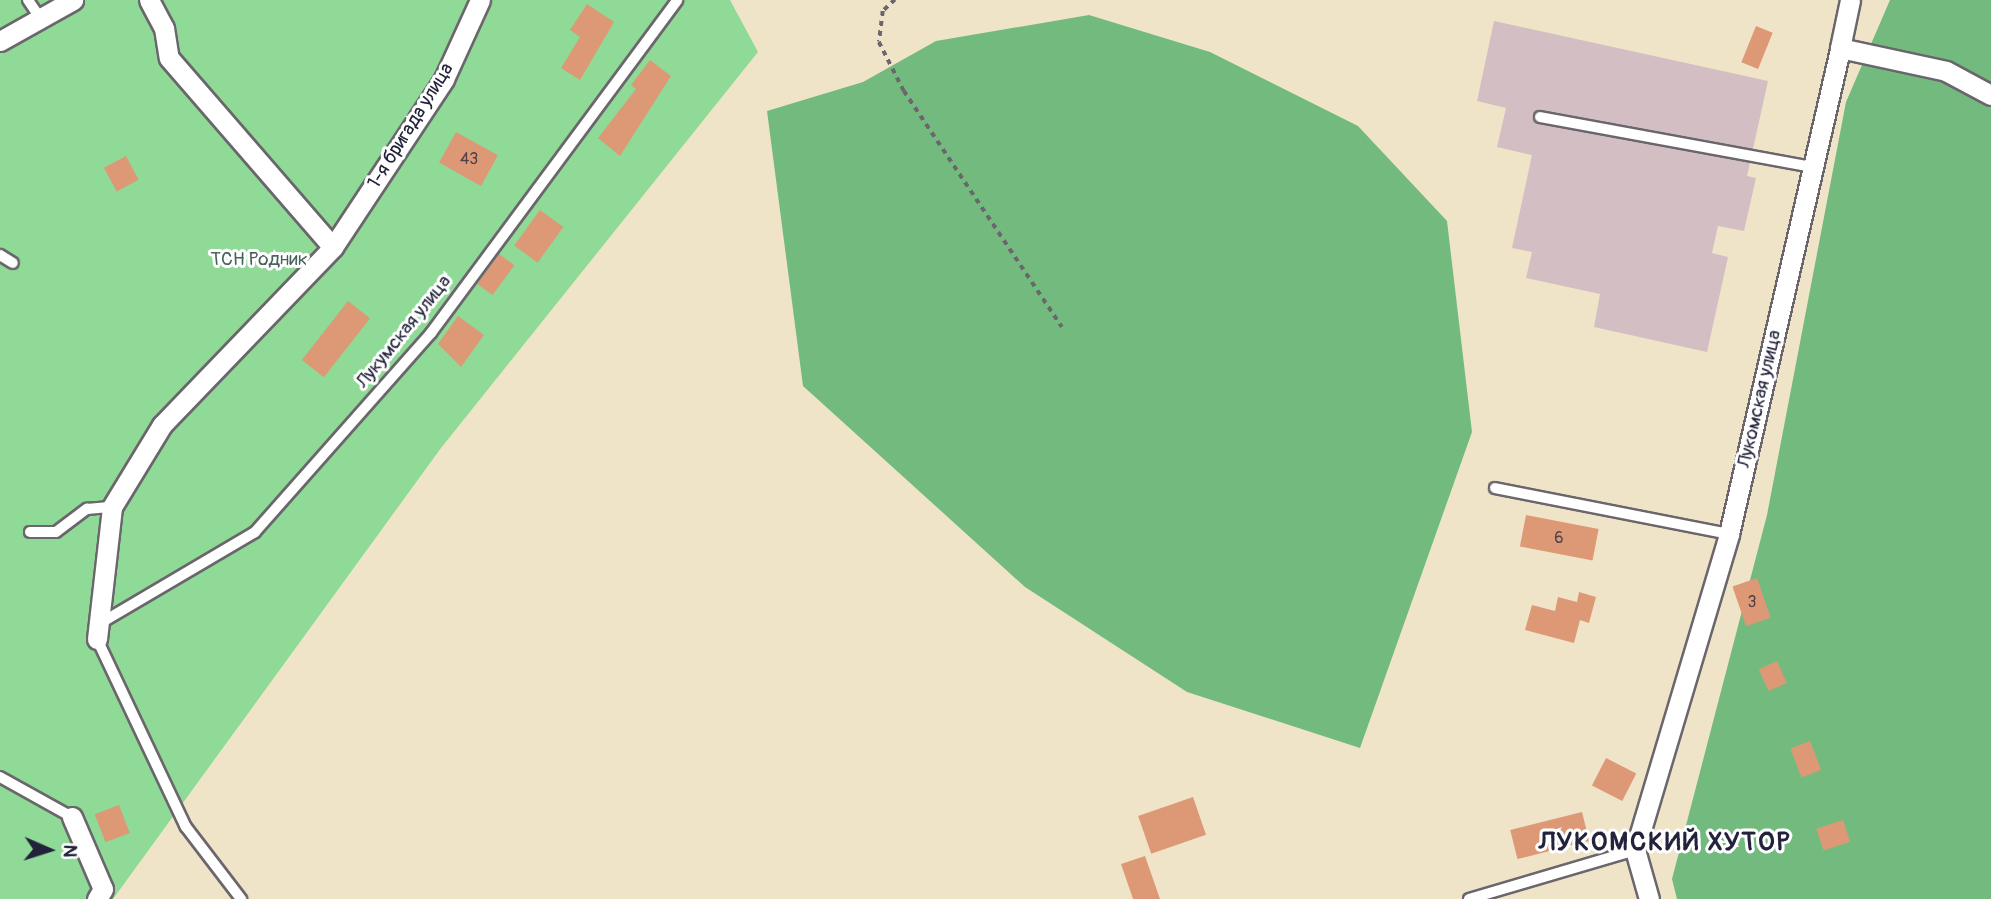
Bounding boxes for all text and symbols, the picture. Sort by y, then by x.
street label: 1-я бригада улица [363,59,459,193]
house number: 43 [460,149,478,169]
park label: ТСН Родник [210,249,308,271]
street label: Лукумская улица [352,271,456,393]
street label: Лукомская улица [1733,328,1787,470]
house number: 6 [1554,528,1564,548]
house number: 3 [1748,592,1756,612]
north arrow [14,815,84,885]
district label: ЛУКОМСКИЙ ХУТОР [1541,827,1789,859]
text: N [58,844,82,858]

